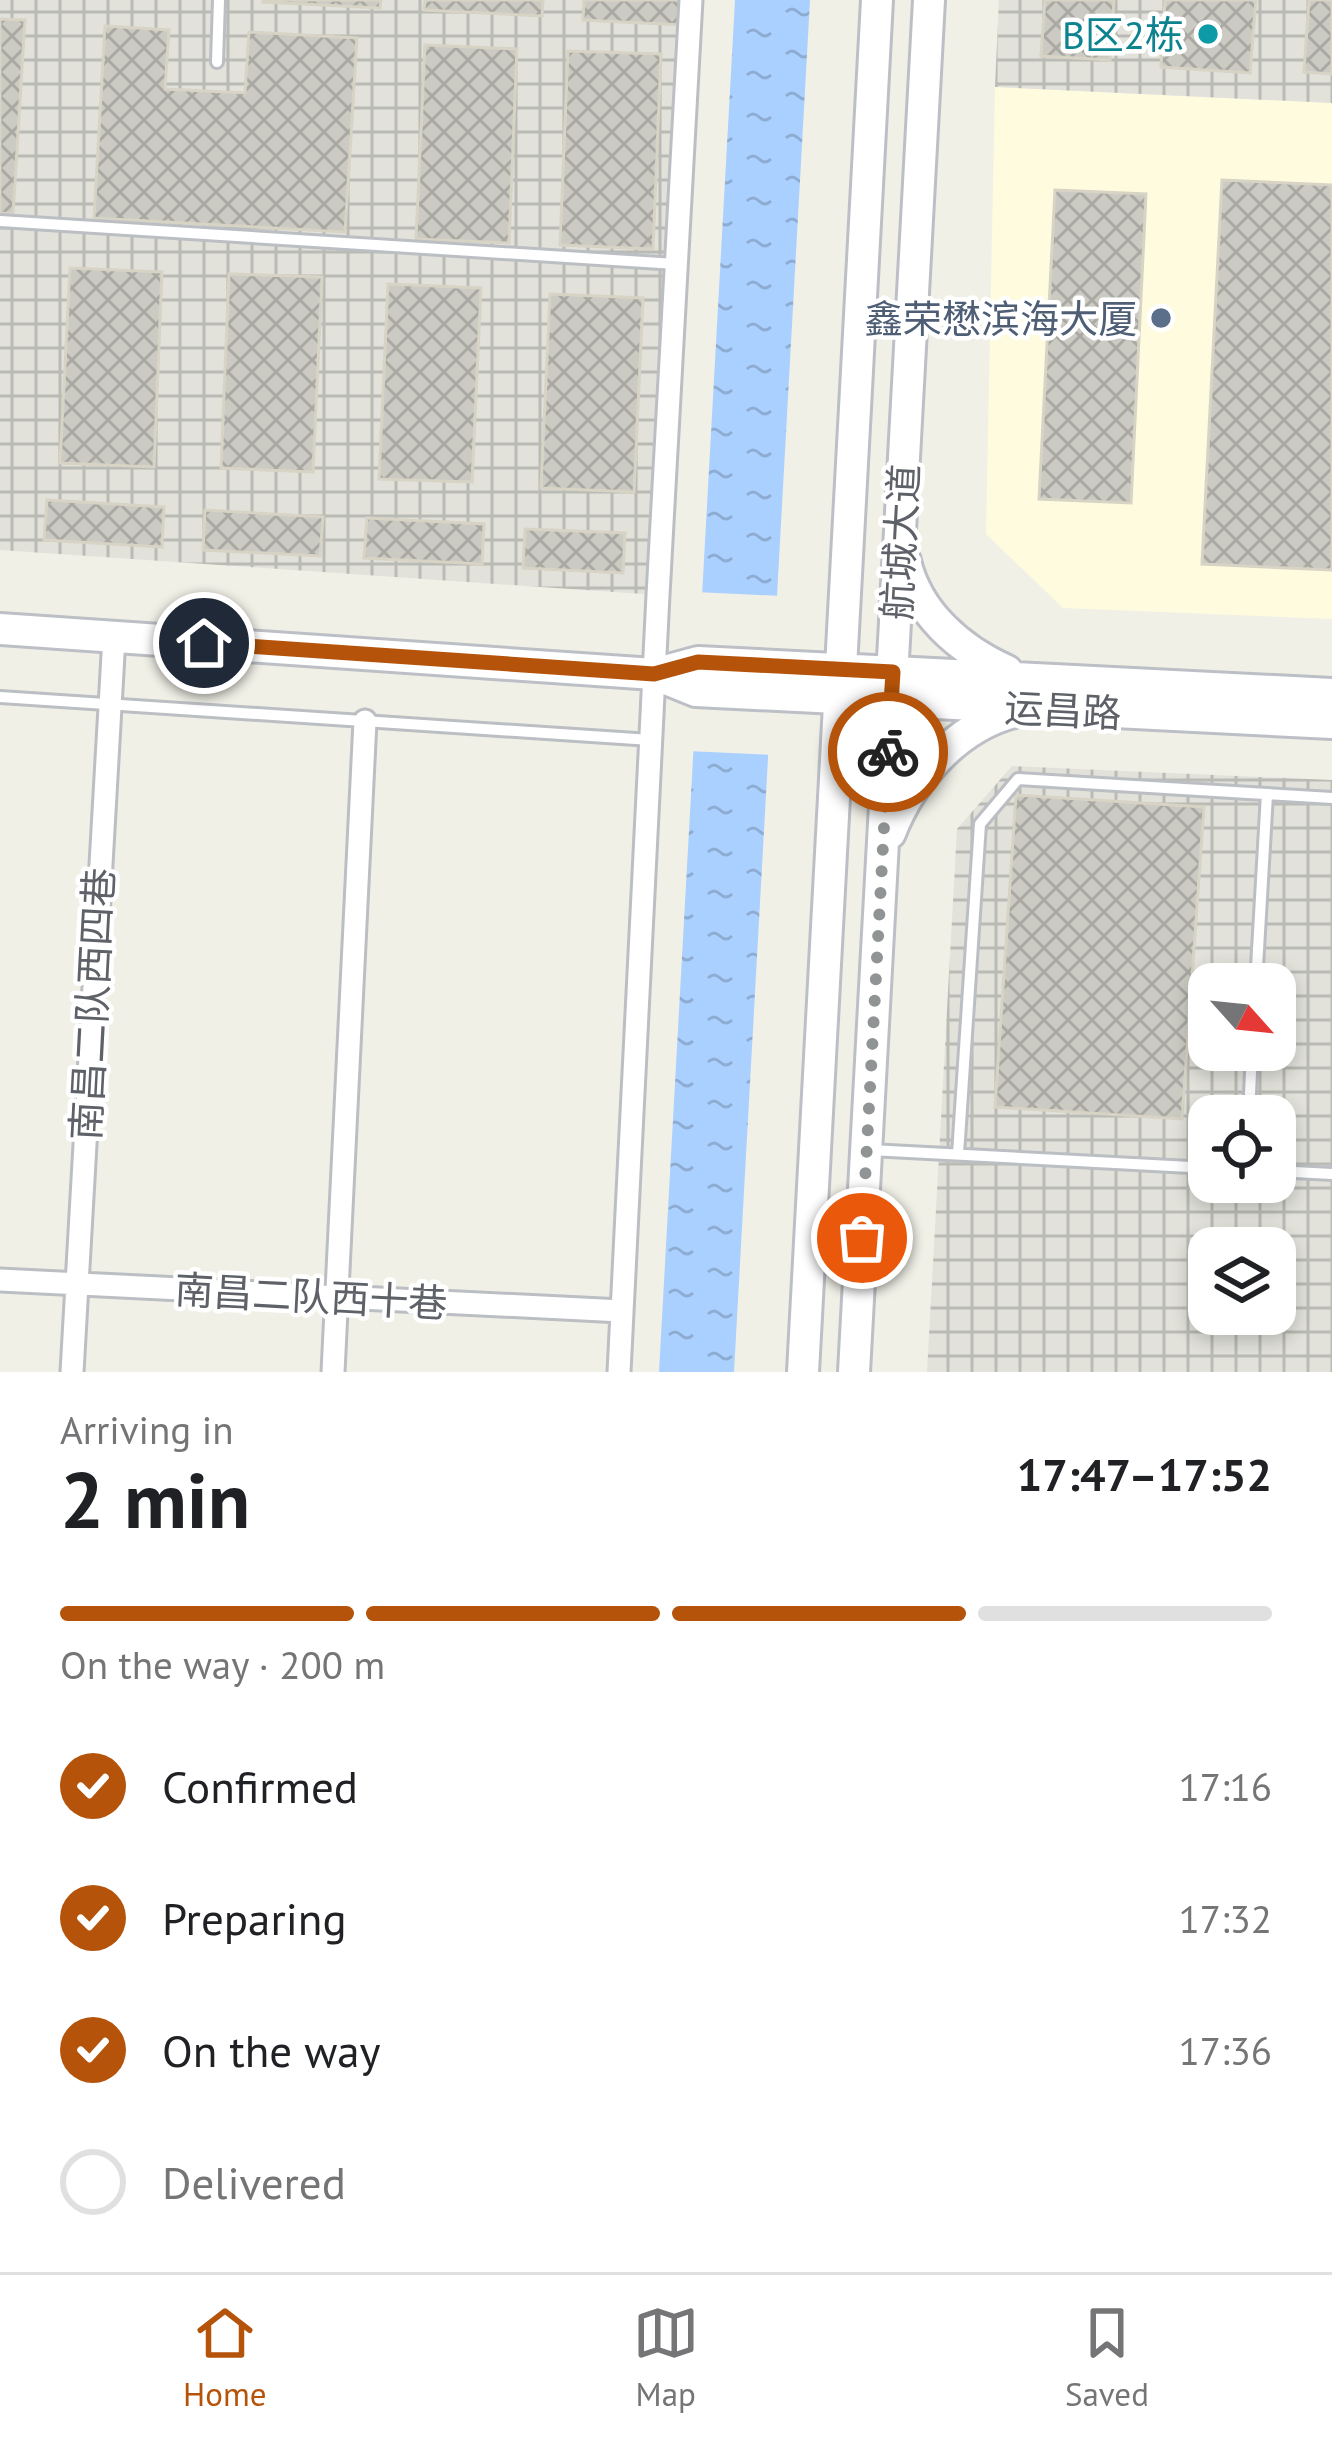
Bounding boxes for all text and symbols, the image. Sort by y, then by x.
place label: B区2栋 [1062,9,1184,60]
marker: B区2栋 [1195,21,1221,47]
place label: 鑫荣懋滨海大厦 [864,293,1137,344]
marker: 鑫荣懋滨海大厦 [1148,305,1174,331]
street label: 航城大道 [870,463,930,621]
pin [153,592,255,694]
icon: home [171,610,237,676]
street label: 运昌路 [1003,681,1123,739]
courier [828,692,948,812]
icon: bike [855,719,921,785]
street label: 南昌二队西四巷 [59,866,125,1142]
north arrow [1188,963,1296,1071]
map controls [1188,963,1296,1335]
button: locate [1188,1095,1296,1203]
pin [811,1187,913,1289]
icon: bag [829,1205,895,1271]
button: layers [1188,1227,1296,1335]
street label: 南昌二队西十巷 [173,1263,449,1329]
text: Arriving in [60,1404,234,1455]
text: 17:47–17:52 [1017,1445,1272,1503]
text: 2 min [60,1449,250,1550]
text: On the way · 200 m [60,1639,385,1690]
icon: check [60,1753,126,1819]
text: Confirmed [162,1757,358,1815]
text: 17:16 [1178,1761,1272,1812]
icon: check [60,1885,126,1951]
text: Preparing [162,1889,347,1947]
text: 17:32 [1178,1893,1272,1944]
icon: check [60,2017,126,2083]
text: On the way [162,2021,381,2079]
text: 17:36 [1178,2025,1272,2076]
text: Delivered [162,2153,346,2211]
tab: Home [183,2300,267,2415]
tab: Map [633,2300,699,2415]
tab: Saved [1065,2300,1149,2415]

